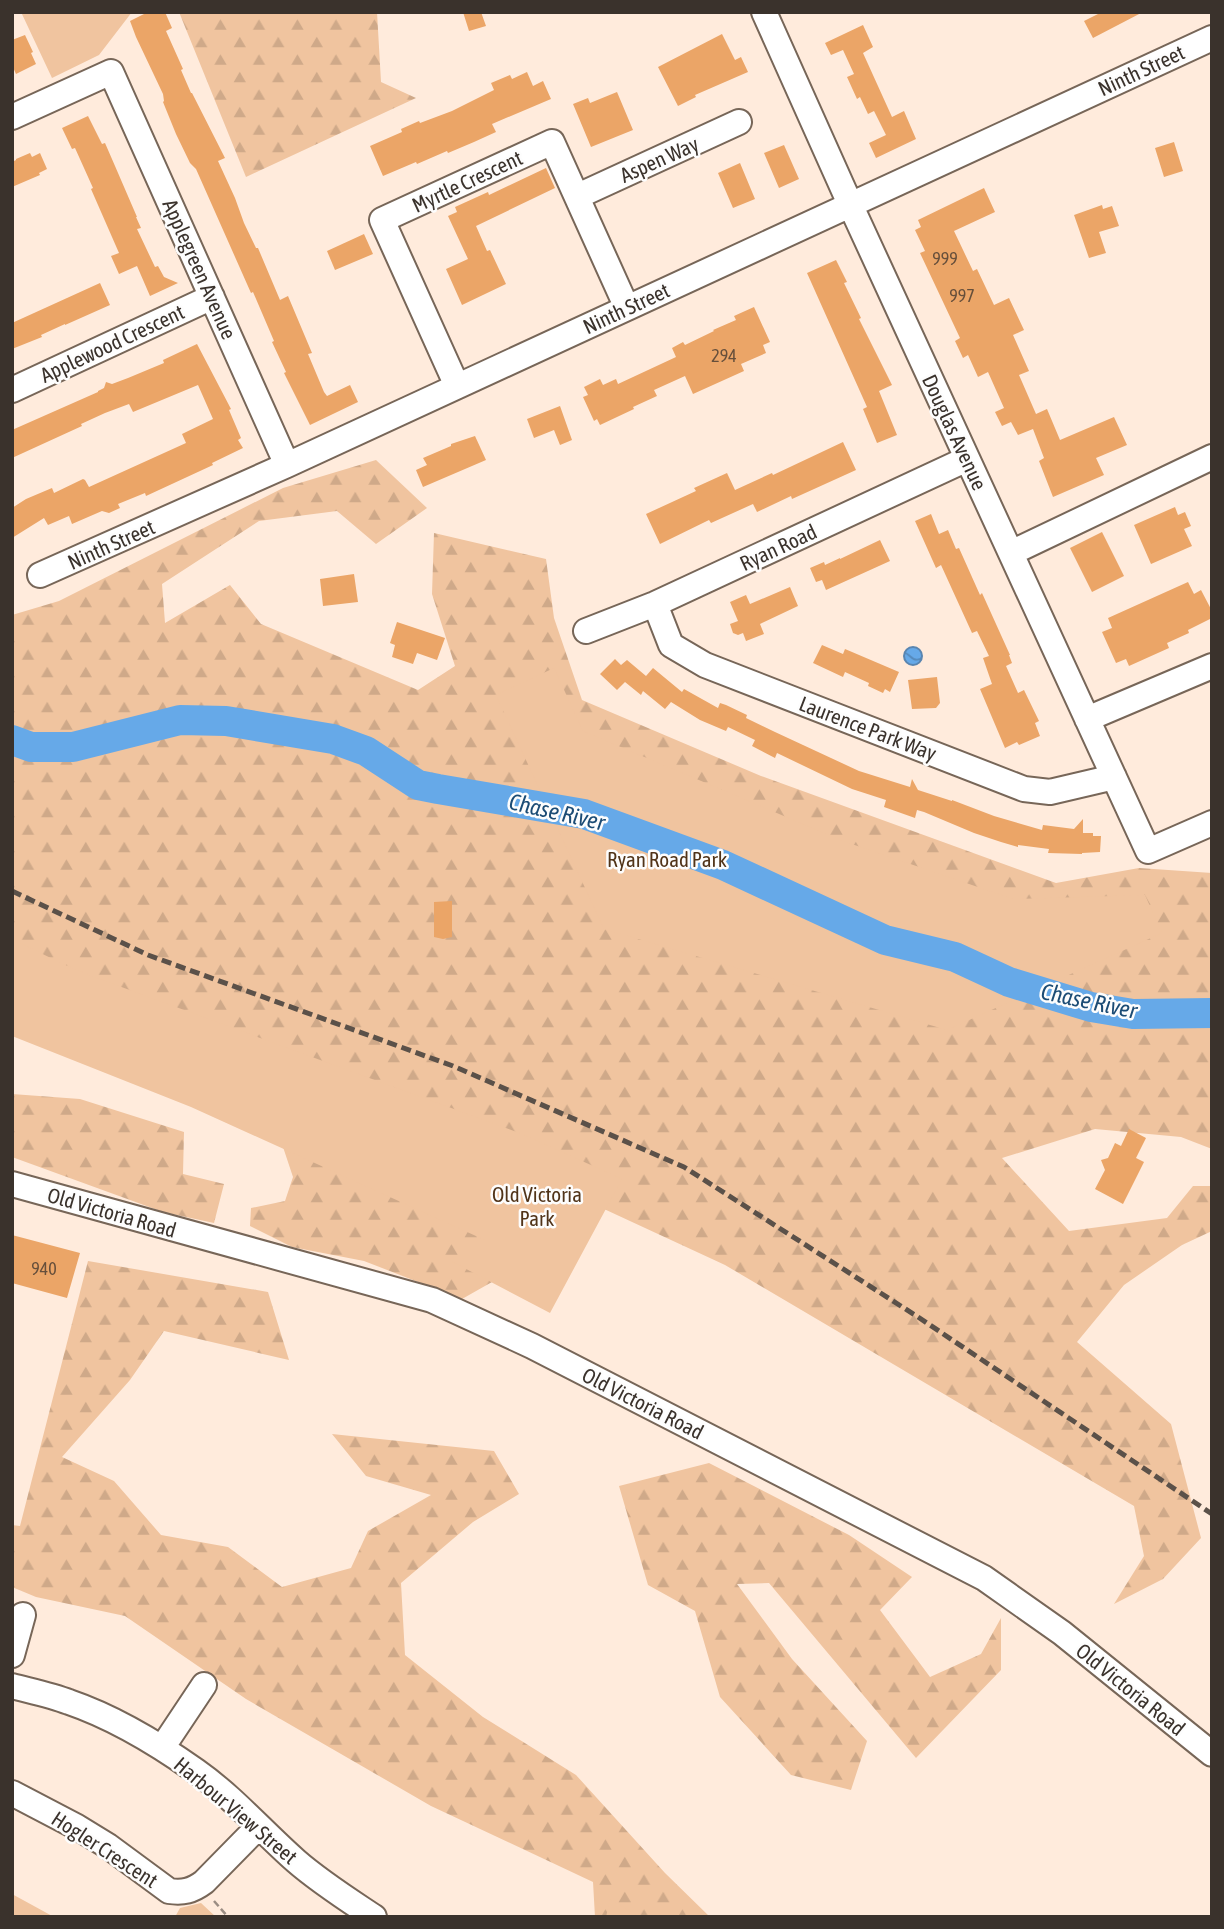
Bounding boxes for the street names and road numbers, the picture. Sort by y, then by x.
street label: Ninth Street [1094,40,1188,100]
street label: Aspen Way [616,131,702,187]
street label: Myrtle Crescent [408,145,526,217]
street label: Applegreen Avenue [158,195,242,343]
street label: Ninth Street [579,278,673,338]
street label: Applewood Crescent [36,299,188,387]
street label: Douglas Avenue [918,370,992,494]
street label: Ninth Street [64,514,158,574]
street label: Ryan Road [736,519,820,575]
street label: Laurence Park Way [796,691,940,765]
street label: Old Victoria Road [45,1182,179,1242]
street label: Old Victoria Road [578,1362,708,1444]
street label: Old Victoria Road [1072,1638,1190,1740]
street label: Harbour View Street [170,1752,302,1868]
street label: Hogler Crescent [48,1806,162,1892]

